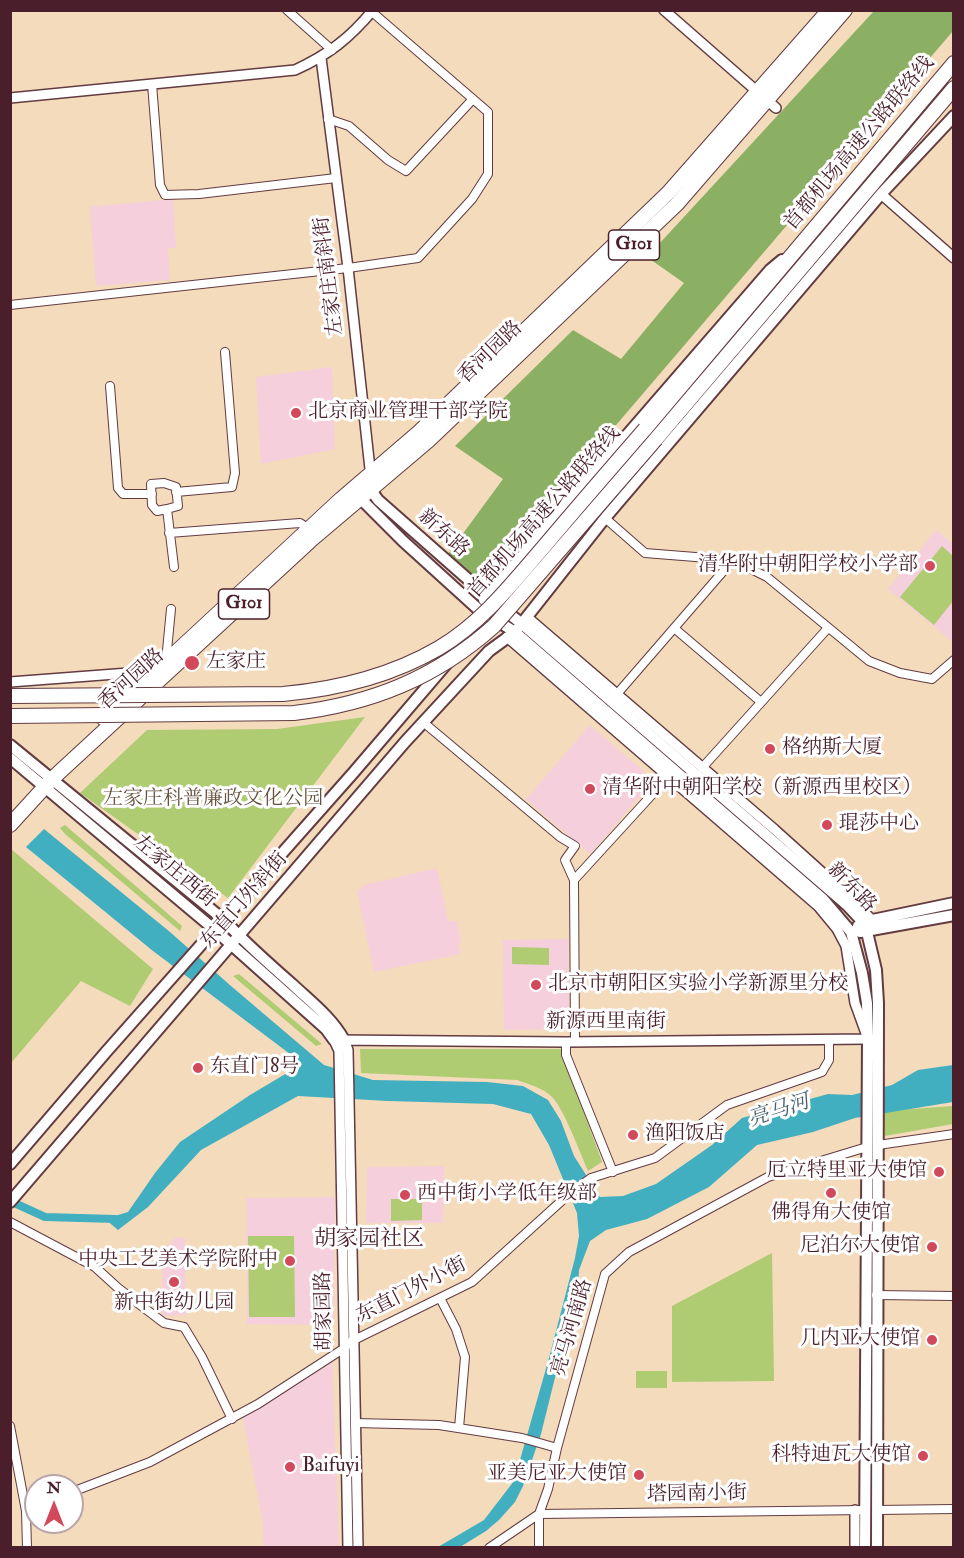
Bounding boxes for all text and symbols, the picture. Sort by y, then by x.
street label: 首都机场高速公路联络线 [780,52,940,236]
street label: 左家庄南斜街 [311,215,349,337]
road number: G101 [608,230,660,260]
street label: 香河园路 [454,317,528,389]
place label: 北京商业管理干部学院 [308,401,508,425]
marker: 北京商业管理干部学院 [289,406,303,420]
street label: 首都机场高速公路联络线 [464,422,626,604]
street label: 新东路 [413,505,473,563]
place label: 清华附中朝阳学校小学部 [698,554,918,578]
marker: 清华附中朝阳学校小学部 [923,559,937,573]
road number: G101 [218,589,270,619]
street label: 香河园路 [94,644,170,716]
place label: 左家庄 [206,651,266,675]
marker: 左家庄 [183,654,201,672]
place label: 格纳斯大厦 [782,737,882,761]
marker: 格纳斯大厦 [763,742,777,756]
place label: 清华附中朝阳学校（新源西里校区） [602,777,922,801]
marker: 清华附中朝阳学校（新源西里校区） [583,782,597,796]
park label: 左家庄科普廉政文化公园 [103,788,323,812]
place label: 琨莎中心 [839,813,919,837]
marker: 琨莎中心 [820,818,834,832]
street label: 左家庄西街 [128,831,220,913]
street label: 东直门外斜街 [197,848,293,954]
street label: 新东路 [822,858,880,918]
place label: 北京市朝阳区实验小学新源里分校 [548,973,848,997]
marker: 北京市朝阳区实验小学新源里分校 [529,978,543,992]
street label: 新源西里南街 [546,1011,666,1035]
place label: 东直门8号 [210,1056,299,1080]
marker: 东直门8号 [191,1061,205,1075]
water label: 亮马河 [745,1090,813,1134]
place label: 渔阳饭店 [645,1123,725,1147]
marker: 渔阳饭店 [626,1128,640,1142]
place label: 厄立特里亚大使馆 [767,1160,927,1184]
marker: 厄立特里亚大使馆 [932,1165,946,1179]
place label: 西中街小学低年级部 [417,1183,597,1207]
marker: 佛得角大使馆 [824,1186,838,1200]
marker: 西中街小学低年级部 [398,1188,412,1202]
place label: 佛得角大使馆 [771,1202,891,1226]
district label: 胡家园社区 [314,1227,424,1253]
place label: 尼泊尔大使馆 [800,1235,920,1259]
marker: 尼泊尔大使馆 [925,1240,939,1254]
place label: 中央工艺美术学院附中 [78,1249,278,1273]
street label: 东直门外小街 [353,1253,471,1329]
marker: 中央工艺美术学院附中 [283,1254,297,1268]
street label: 胡家园路 [312,1271,338,1351]
marker: 新中街幼儿园 [167,1275,181,1289]
street label: 亮马河南路 [548,1277,598,1379]
place label: 新中街幼儿园 [114,1292,234,1316]
place label: 几内亚大使馆 [800,1328,920,1352]
marker: 几内亚大使馆 [925,1333,939,1347]
place label: 科特迪瓦大使馆 [771,1444,911,1468]
marker: 科特迪瓦大使馆 [916,1449,930,1463]
place label: Baifuyi [302,1455,360,1479]
marker: Baifuyi [283,1460,297,1474]
place label: 亚美尼亚大使馆 [487,1463,627,1487]
marker: 亚美尼亚大使馆 [632,1468,646,1482]
north arrow [24,1474,84,1534]
text: N [47,1478,61,1498]
street label: 塔园南小街 [647,1482,747,1508]

